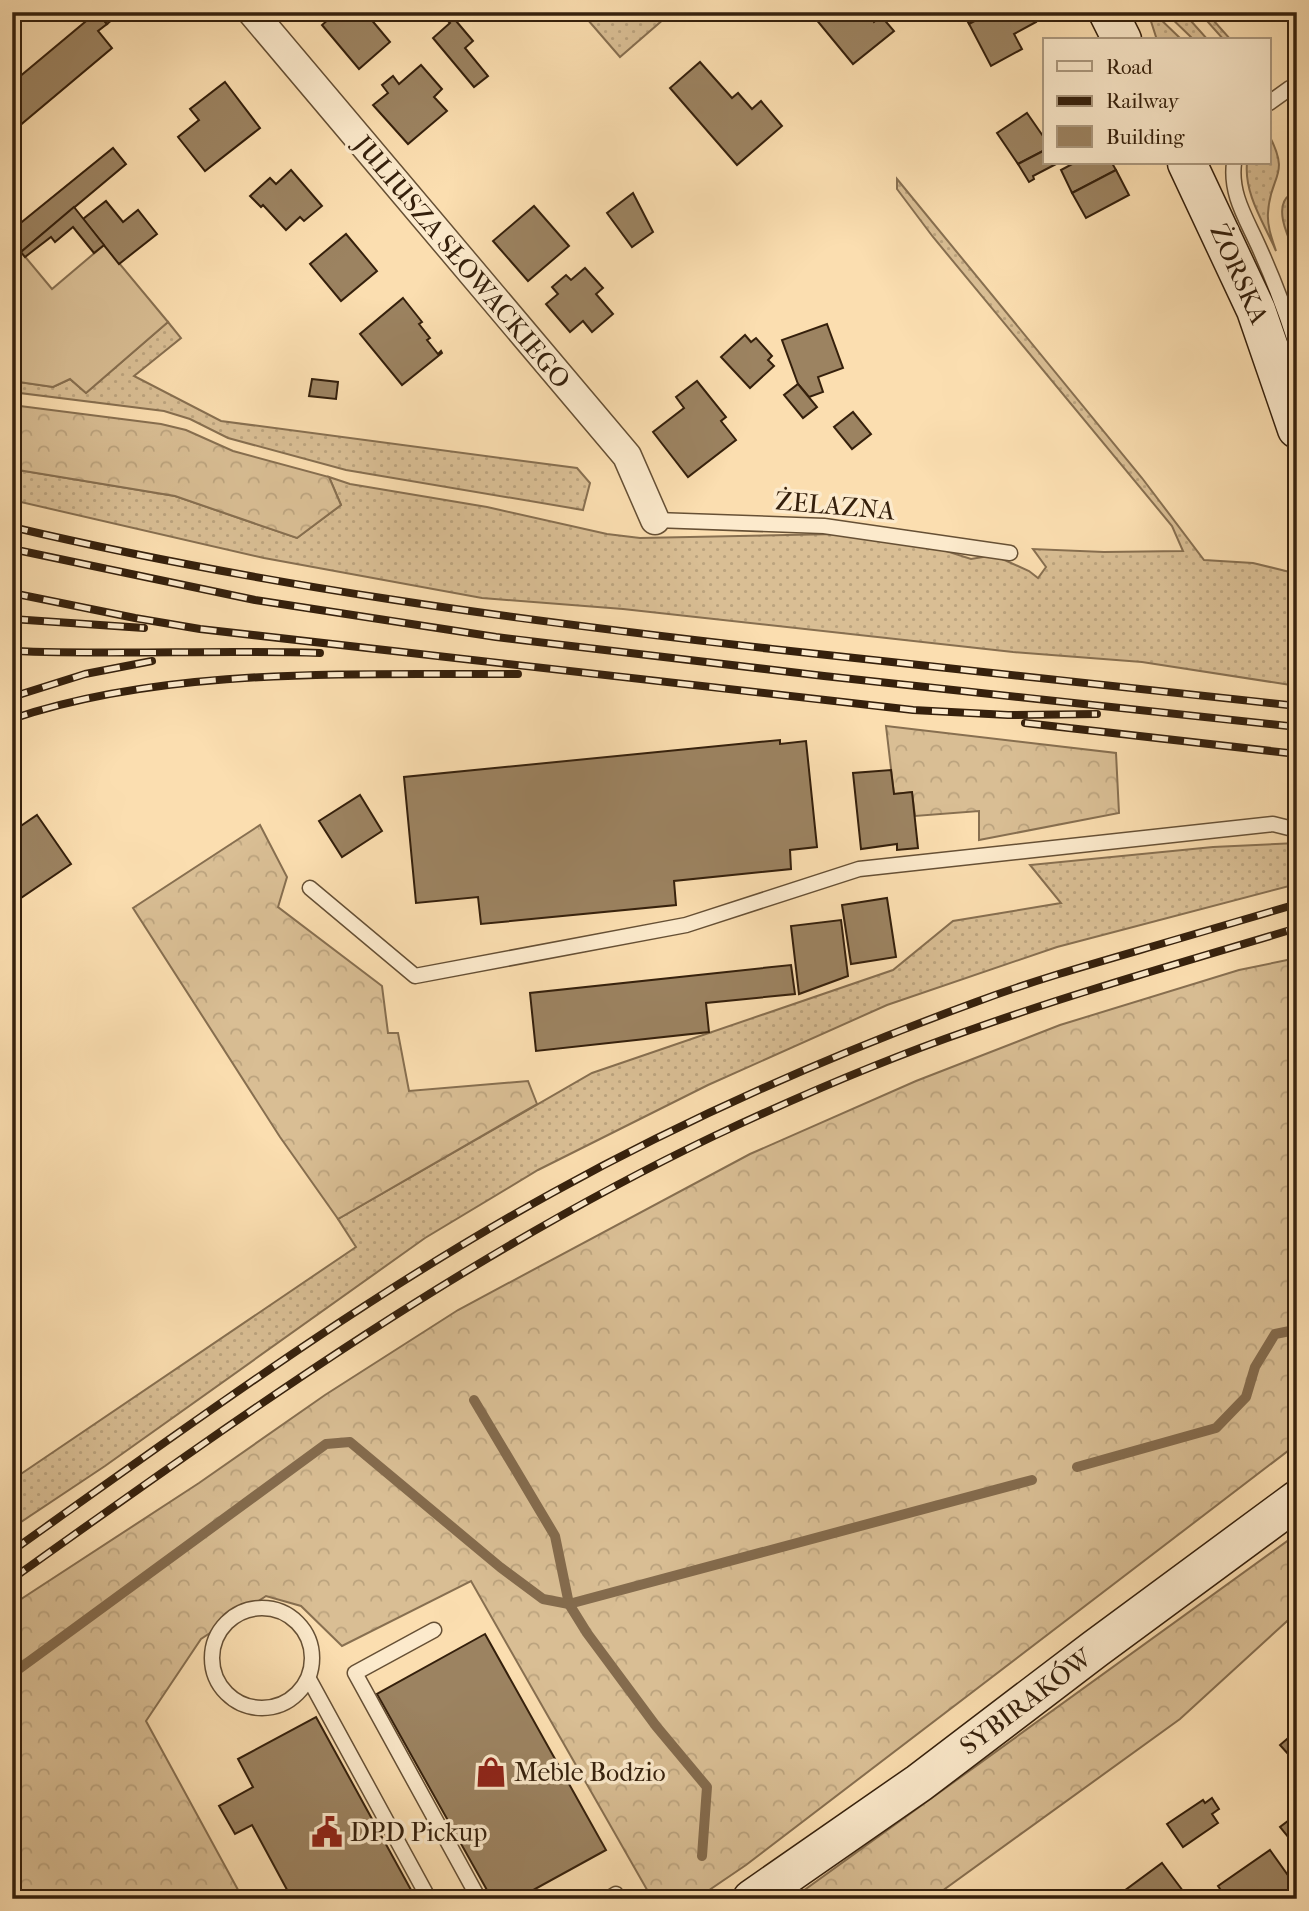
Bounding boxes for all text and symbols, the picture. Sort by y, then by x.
legend [1043,38,1270,164]
text: Road [1106,55,1153,79]
text: Railway [1106,89,1180,113]
text: Building [1106,125,1185,149]
street label: JULIUSZA SŁOWACKIEGO [346,128,577,395]
street label: ŻORSKA [1203,219,1276,330]
street label: ŻELAZNA [774,484,897,527]
street label: SYBIRAKÓW [953,1641,1099,1762]
shop icon: Meble Bodzio [474,1755,508,1789]
place label: Meble Bodzio [514,1757,666,1788]
public building icon: DPD Pickup [310,1815,344,1849]
place label: DPD Pickup [350,1817,487,1848]

